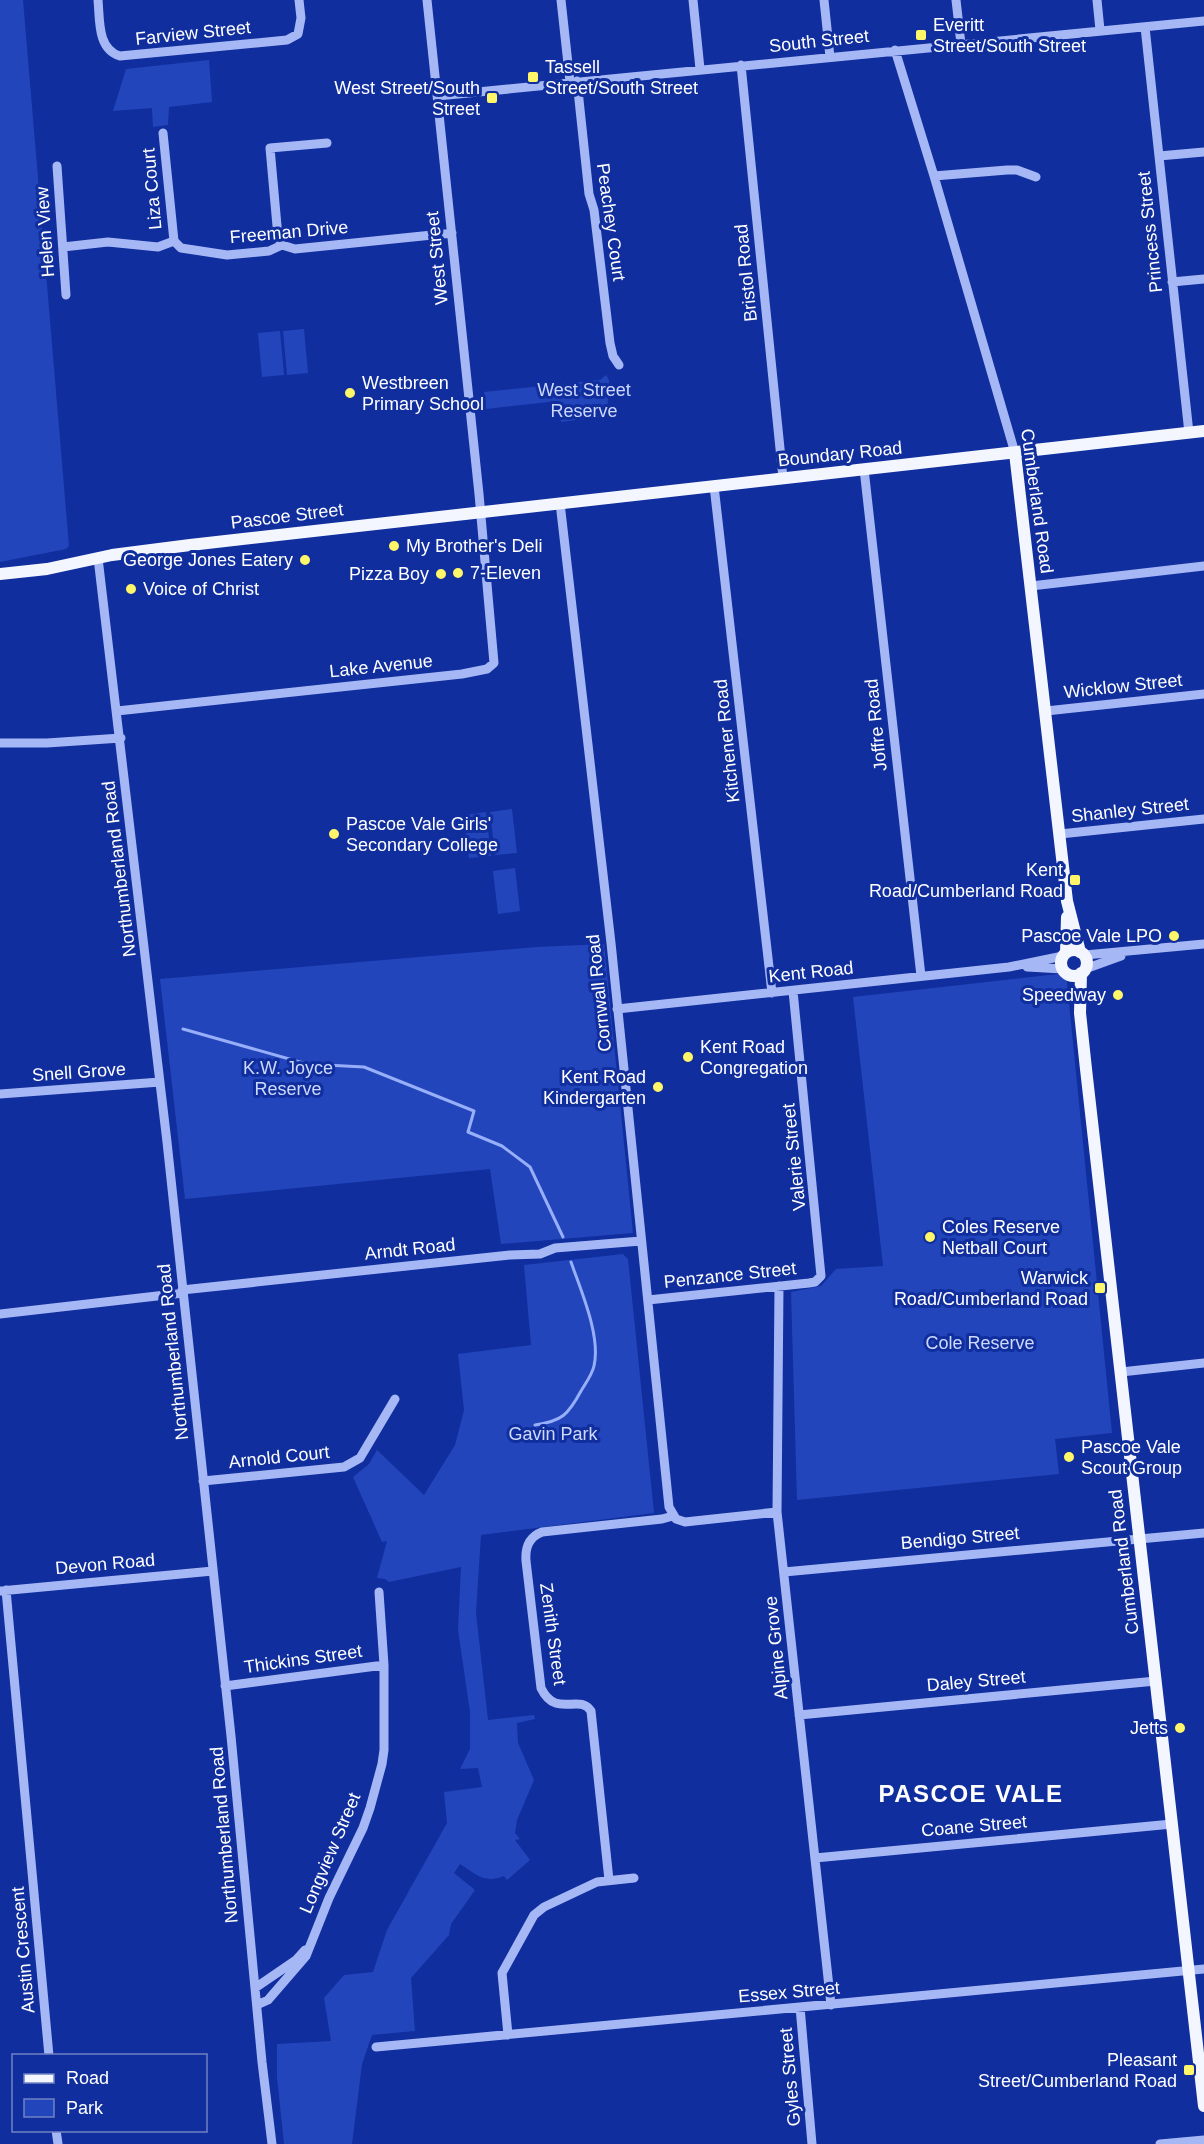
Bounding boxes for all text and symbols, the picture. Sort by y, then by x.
place label: Everitt Street/South Street [933,15,1086,56]
street label: Farview Street [134,17,252,49]
street label: South Street [768,26,870,56]
marker: Everitt Street/South Street [914,28,928,42]
place label: Tassell Street/South Street [545,57,698,98]
marker: Tassell Street/South Street [526,70,540,84]
place label: West Street/South Street [334,78,480,119]
marker: West Street/South Street [485,91,499,105]
street label: Liza Court [138,147,166,231]
street label: Peachey Court [593,162,629,282]
street label: Princess Street [1134,170,1166,294]
street label: Helen View [32,185,58,278]
street label: West Street [422,210,452,306]
street label: Freeman Drive [229,217,349,247]
street label: Bristol Road [731,223,761,323]
place label: Westbreen Primary School [362,373,484,414]
park label: West Street Reserve [537,380,631,421]
marker: Westbreen Primary School [343,386,357,400]
street label: Cumberland Road [1017,427,1057,575]
street label: Boundary Road [777,438,903,470]
street label: Pascoe Street [230,499,344,533]
place label: My Brother's Deli [406,536,542,556]
marker: My Brother's Deli [387,539,401,553]
place label: George Jones Eatery [123,550,293,570]
marker: George Jones Eatery [298,553,312,567]
place label: 7-Eleven [470,563,541,583]
place label: Pizza Boy [349,564,429,584]
marker: 7-Eleven [451,566,465,580]
marker: Pizza Boy [434,567,448,581]
place label: Voice of Christ [143,579,259,599]
marker: Voice of Christ [124,582,138,596]
street label: Lake Avenue [328,651,434,681]
street label: Wicklow Street [1063,670,1183,702]
street label: Kitchener Road [711,678,743,804]
street label: Joffre Road [861,678,891,772]
street label: Northumberland Road [98,780,140,958]
street label: Shanley Street [1070,794,1190,826]
place label: Pascoe Vale Girls' Secondary College [346,814,498,855]
marker: Pascoe Vale Girls' Secondary College [327,827,341,841]
place label: Kent Road/Cumberland Road [869,860,1063,901]
marker: Kent Road/Cumberland Road [1068,873,1082,887]
place label: Pascoe Vale LPO [1021,926,1162,946]
marker: Pascoe Vale LPO [1167,929,1181,943]
street label: Cornwall Road [583,933,615,1053]
street label: Kent Road [768,958,854,986]
place label: Speedway [1022,985,1106,1005]
marker: Speedway [1111,988,1125,1002]
place label: Kent Road Congregation [700,1037,808,1078]
marker: Kent Road Congregation [681,1050,695,1064]
park label: K.W. Joyce Reserve [243,1058,333,1099]
street label: Snell Grove [31,1059,127,1085]
place label: Kent Road Kindergarten [543,1067,646,1108]
marker: Kent Road Kindergarten [651,1080,665,1094]
street label: Valerie Street [778,1102,810,1212]
place label: Coles Reserve Netball Court [942,1217,1060,1258]
marker: Coles Reserve Netball Court [923,1230,937,1244]
street label: Arndt Road [364,1234,456,1264]
street label: Penzance Street [663,1258,797,1292]
street label: Northumberland Road [154,1263,192,1441]
place label: Warwick Road/Cumberland Road [894,1268,1089,1309]
marker: Warwick Road/Cumberland Road [1093,1281,1107,1295]
park label: Cole Reserve [925,1333,1035,1353]
park label: Gavin Park [508,1424,599,1444]
place label: Pascoe Vale Scout Group [1081,1437,1182,1478]
street label: Arnold Court [228,1442,330,1472]
marker: Pascoe Vale Scout Group [1062,1450,1076,1464]
street label: Cumberland Road [1105,1488,1143,1636]
street label: Bendigo Street [900,1523,1020,1553]
street label: Devon Road [54,1550,156,1578]
street label: Zenith Street [536,1582,570,1686]
street label: Alpine Grove [761,1595,791,1701]
street label: Thickins Street [243,1641,363,1677]
street label: Daley Street [926,1667,1026,1695]
place label: Jetts [1130,1718,1168,1738]
marker: Jetts [1173,1721,1187,1735]
street label: Northumberland Road [206,1746,242,1924]
district label: PASCOE VALE [879,1780,1063,1807]
street label: Longview Street [296,1790,364,1916]
street label: Coane Street [920,1811,1028,1841]
street label: Austin Crescent [8,1886,38,2014]
street label: Essex Street [737,1978,841,2006]
street label: Gyles Street [776,2027,804,2127]
place label: Pleasant Street/Cumberland Road [978,2050,1177,2091]
legend [12,2054,207,2132]
marker: Pleasant Street/Cumberland Road [1182,2063,1196,2077]
text: Road [66,2068,109,2088]
text: Park [66,2098,104,2118]

